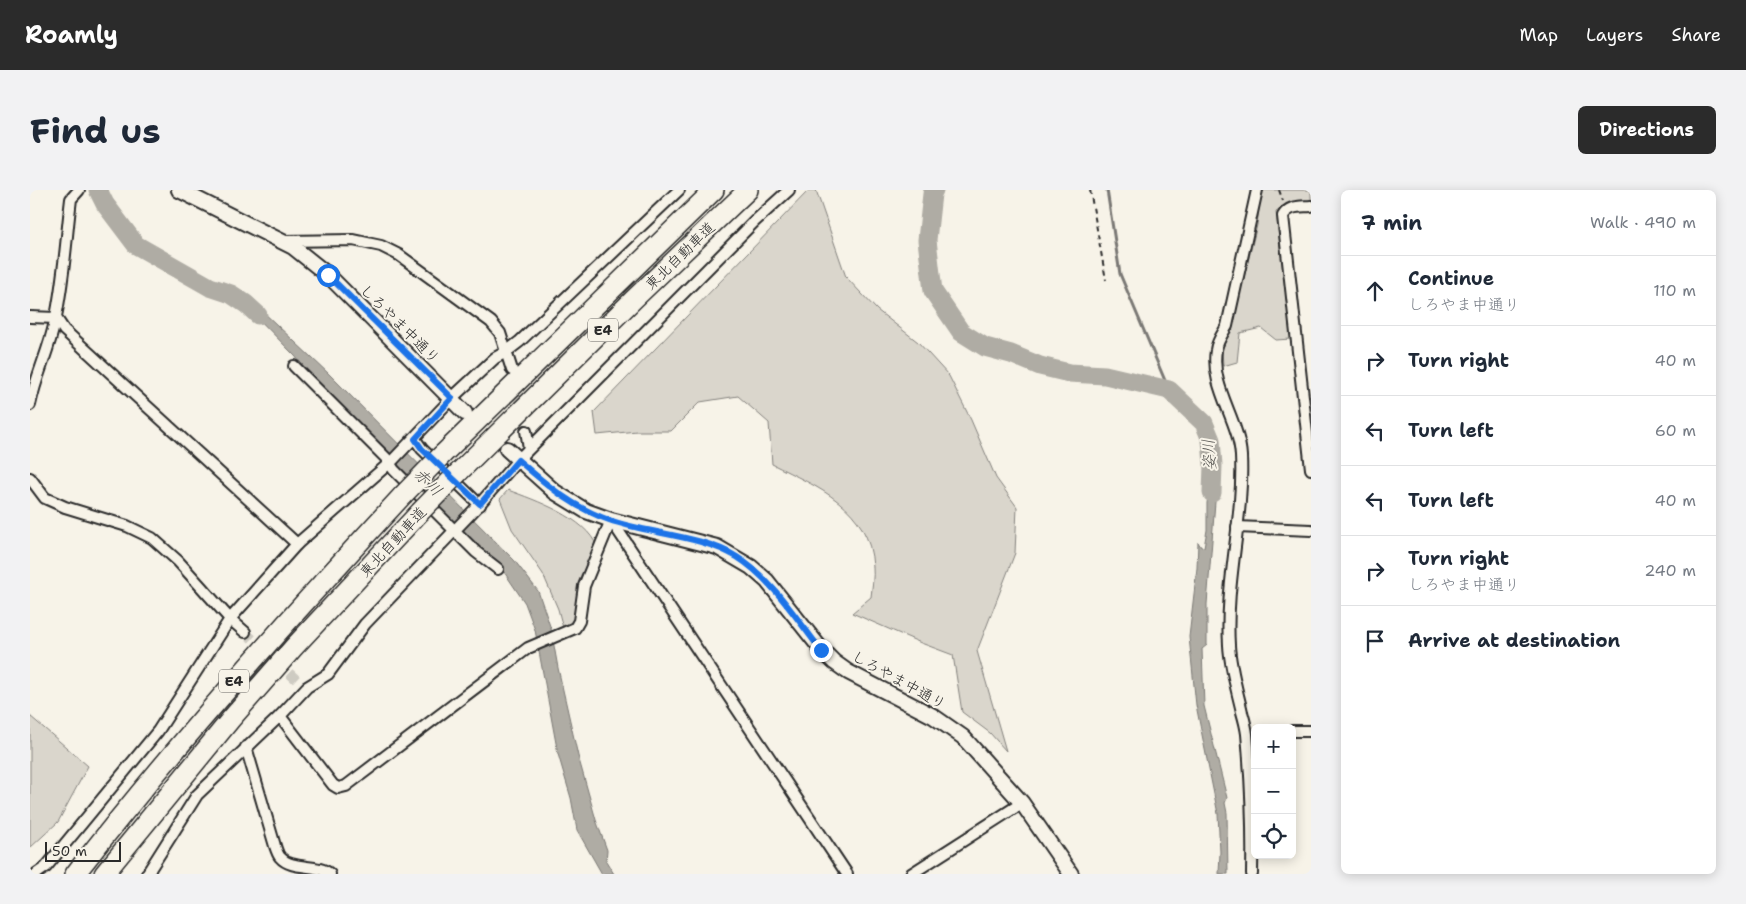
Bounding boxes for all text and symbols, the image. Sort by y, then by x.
text: Roamly [25,19,118,51]
text: Map [1520,23,1558,47]
text: Layers [1586,23,1643,47]
text: Share [1671,23,1721,47]
button: Directions [1578,106,1716,154]
text: Find us [30,107,161,154]
text: 7 min [1361,209,1422,237]
text: Walk · 490 m [1590,212,1696,233]
street label: 東北自動車道 [641,218,719,294]
route start [317,264,340,287]
text: Continue [1408,266,1494,291]
icon: ahead [1361,277,1389,305]
street label: しろやま中通り [356,280,444,368]
text: 110 m [1653,280,1696,301]
text: しろやま中通り [1408,294,1520,315]
road number: E4 [588,318,618,342]
icon: right [1361,347,1389,375]
text: Turn right [1408,348,1509,373]
text: 40 m [1654,350,1696,371]
icon: left [1361,417,1389,445]
text: Turn left [1408,418,1494,443]
text: 60 m [1655,420,1696,441]
water label: 姿川 [1197,438,1221,472]
water label: 赤川 [409,463,447,501]
icon: left [1361,487,1389,515]
text: Turn left [1408,488,1494,513]
text: 40 m [1654,490,1696,511]
street label: 東北自動車道 [355,502,431,582]
text: Turn right [1408,546,1509,571]
icon: right [1361,557,1389,585]
text: 240 m [1644,560,1696,581]
text: しろやま中通り [1408,574,1520,595]
icon: arrive [1361,627,1389,655]
text: Arrive at destination [1408,628,1620,653]
route end [810,639,833,662]
street label: しろやま中通り [848,646,950,714]
road number: E4 [219,670,249,692]
map controls [1251,724,1296,859]
button: + [1251,724,1296,769]
button: − [1251,769,1296,814]
button: locate [1251,814,1296,859]
scale bar [45,839,121,862]
text: 50 m [52,842,87,860]

